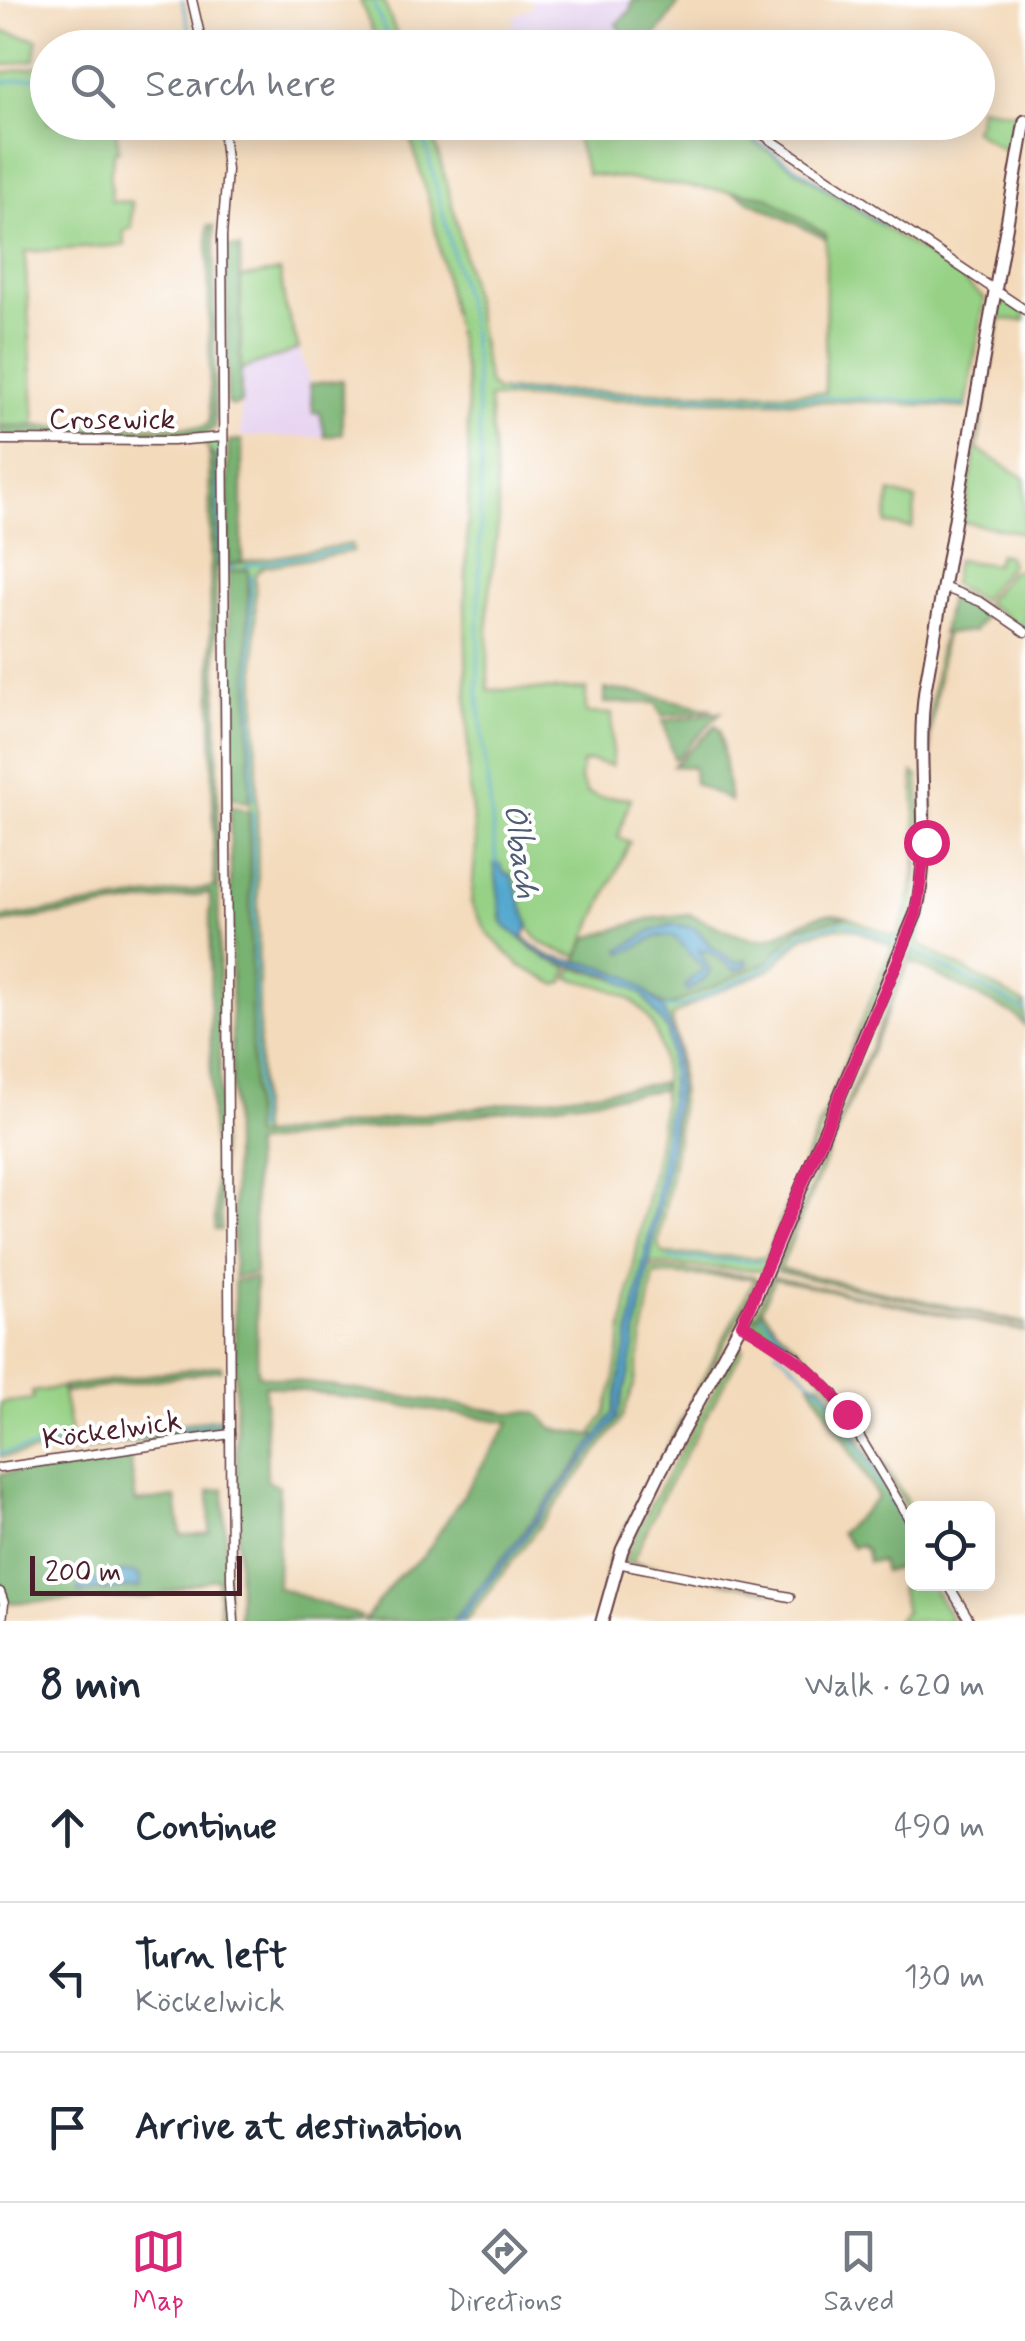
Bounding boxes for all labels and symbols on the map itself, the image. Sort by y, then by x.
street label: Crosewick [49,400,175,439]
water label: Ölbach [493,802,547,901]
route start [904,820,950,866]
route end [825,1392,871,1438]
street label: Köckelwick [40,1401,184,1460]
scale bar [30,1551,242,1596]

